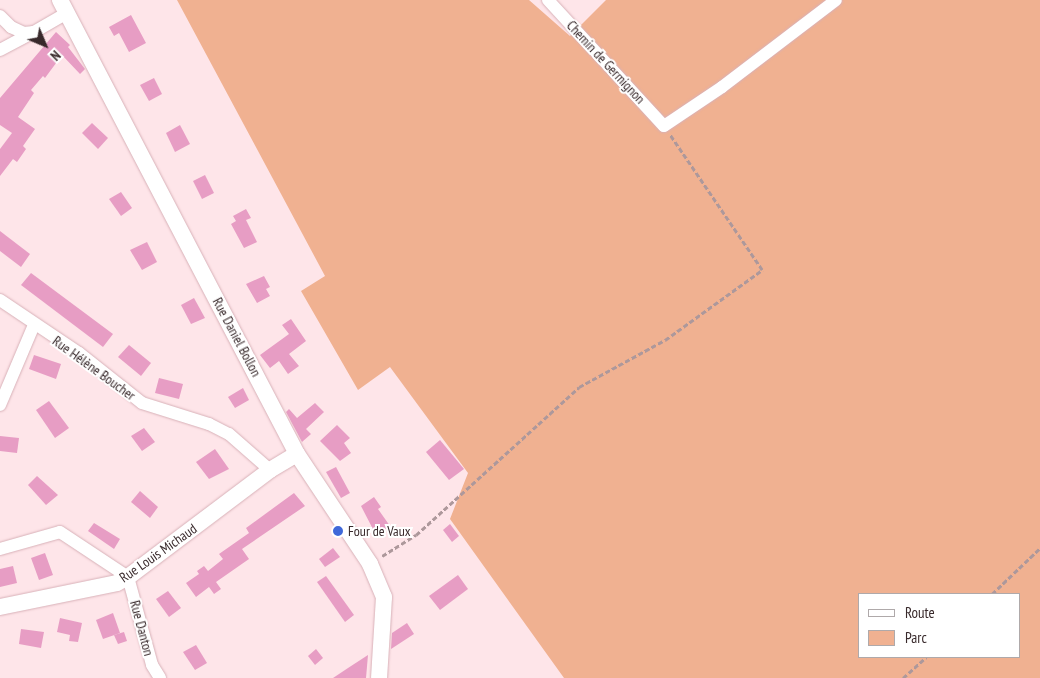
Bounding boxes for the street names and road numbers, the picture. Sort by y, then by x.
street label: Chemin de Germignon [563,17,649,107]
street label: Rue Daniel Bollon [209,295,265,379]
street label: Rue Hélène Boucher [49,332,139,404]
street label: Rue Louis Michaud [116,520,200,586]
street label: Rue Danton [127,599,157,657]

